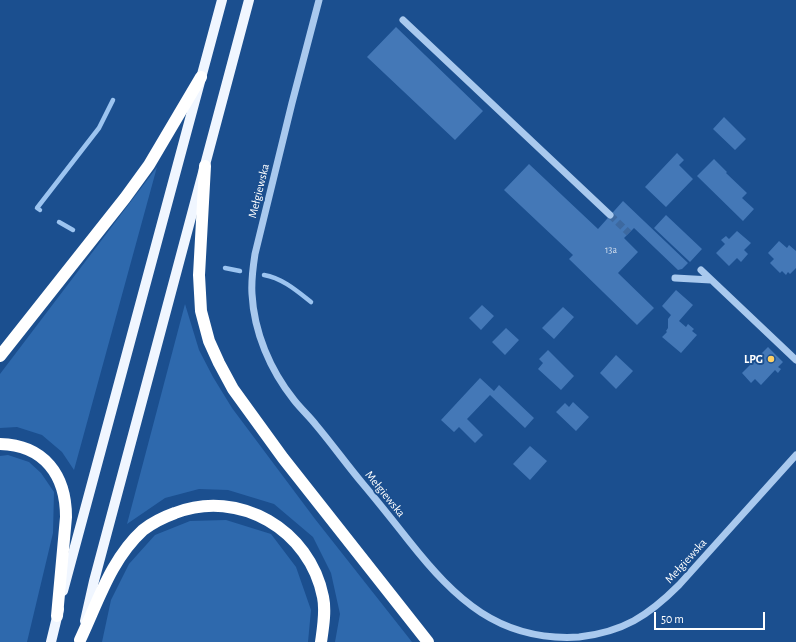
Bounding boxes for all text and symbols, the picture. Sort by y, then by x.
street label: Mełgiewska [245,162,273,220]
house number: 13a [605,244,617,256]
place label: LPG [744,352,763,366]
marker: LPG [766,354,776,364]
street label: Mełgiewska [362,468,408,520]
street label: Mełgiewska [662,536,710,586]
scale bar [656,604,767,630]
text: 50 m [661,613,684,625]

